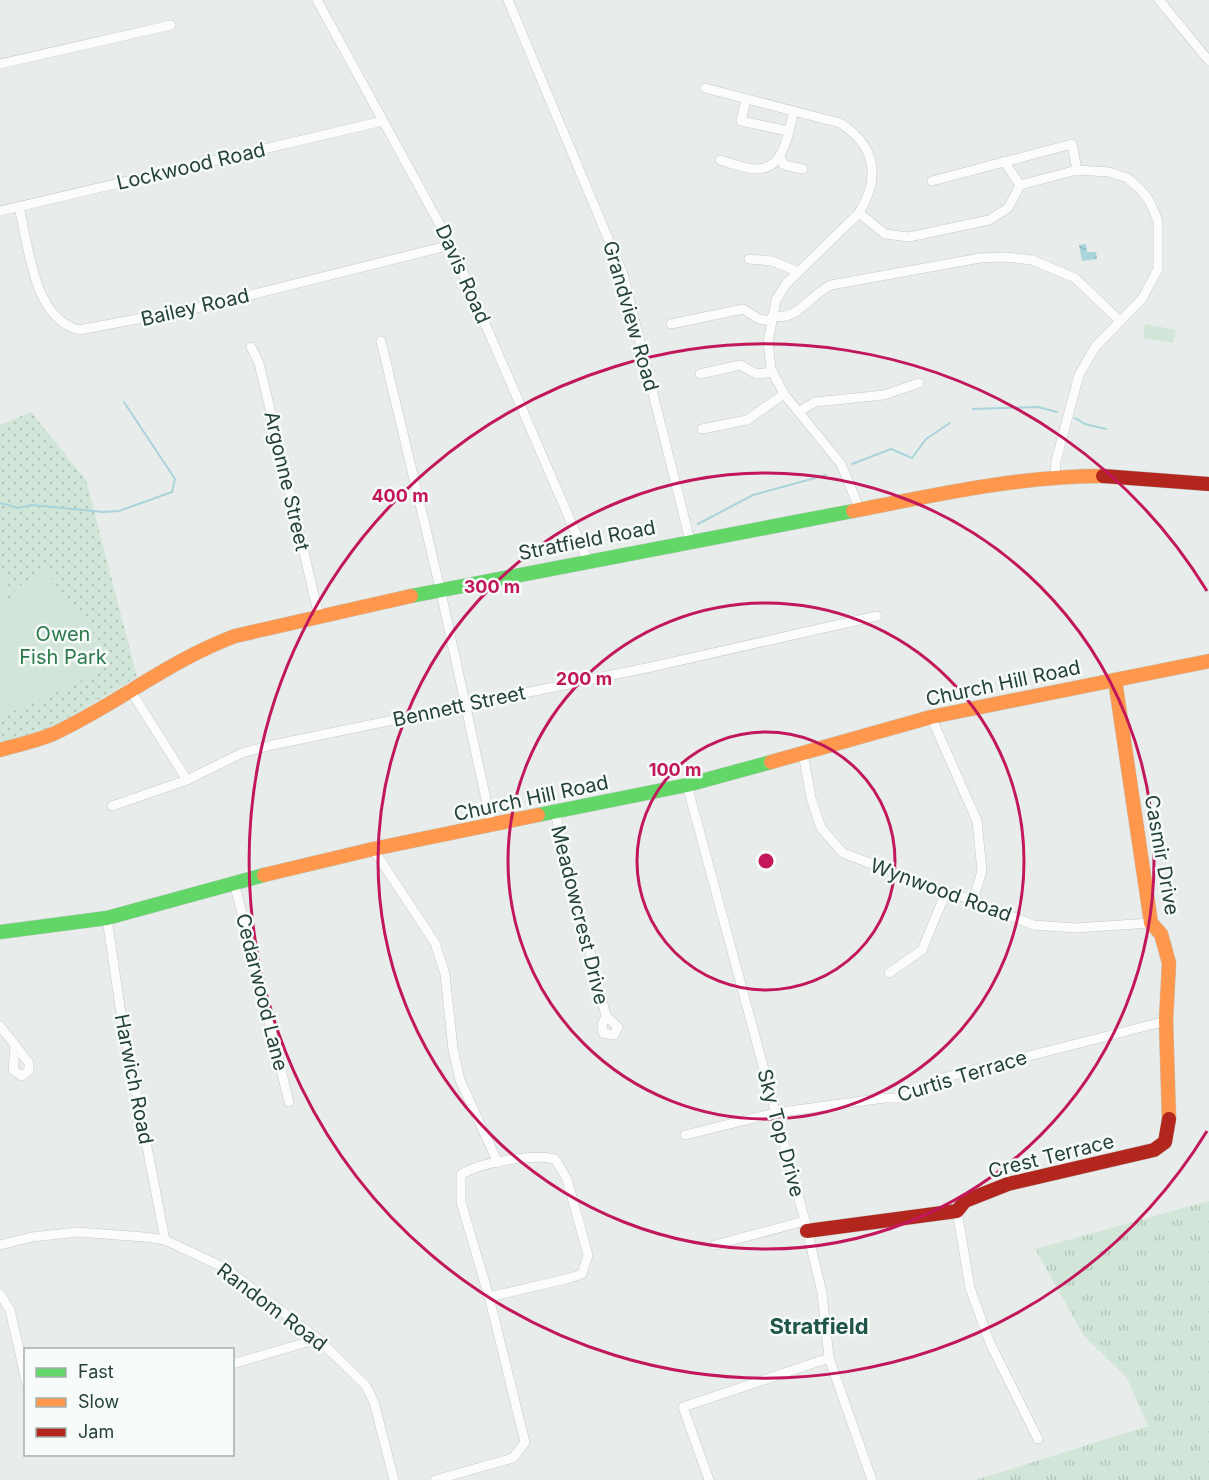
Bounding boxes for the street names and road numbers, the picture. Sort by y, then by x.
street label: Lockwood Road [114,137,268,195]
street label: Davis Road [431,221,495,327]
street label: Grandview Road [598,238,664,394]
street label: Bailey Road [139,283,251,331]
street label: Argonne Street [259,409,315,554]
street label: Stratfield Road [516,515,658,565]
street label: Church Hill Road [923,655,1083,711]
street label: Bennett Street [391,680,528,732]
street label: Church Hill Road [451,770,611,826]
street label: Casmir Drive [1140,793,1184,917]
street label: Meadowcrest Drive [546,823,614,1007]
street label: Wynwood Road [867,853,1015,927]
street label: Cedarwood Lane [231,911,293,1073]
street label: Harwich Road [110,1012,158,1146]
street label: Curtis Terrace [894,1045,1030,1107]
street label: Sky Top Drive [752,1066,810,1200]
street label: Crest Terrace [986,1129,1116,1183]
street label: Random Road [212,1258,332,1356]

